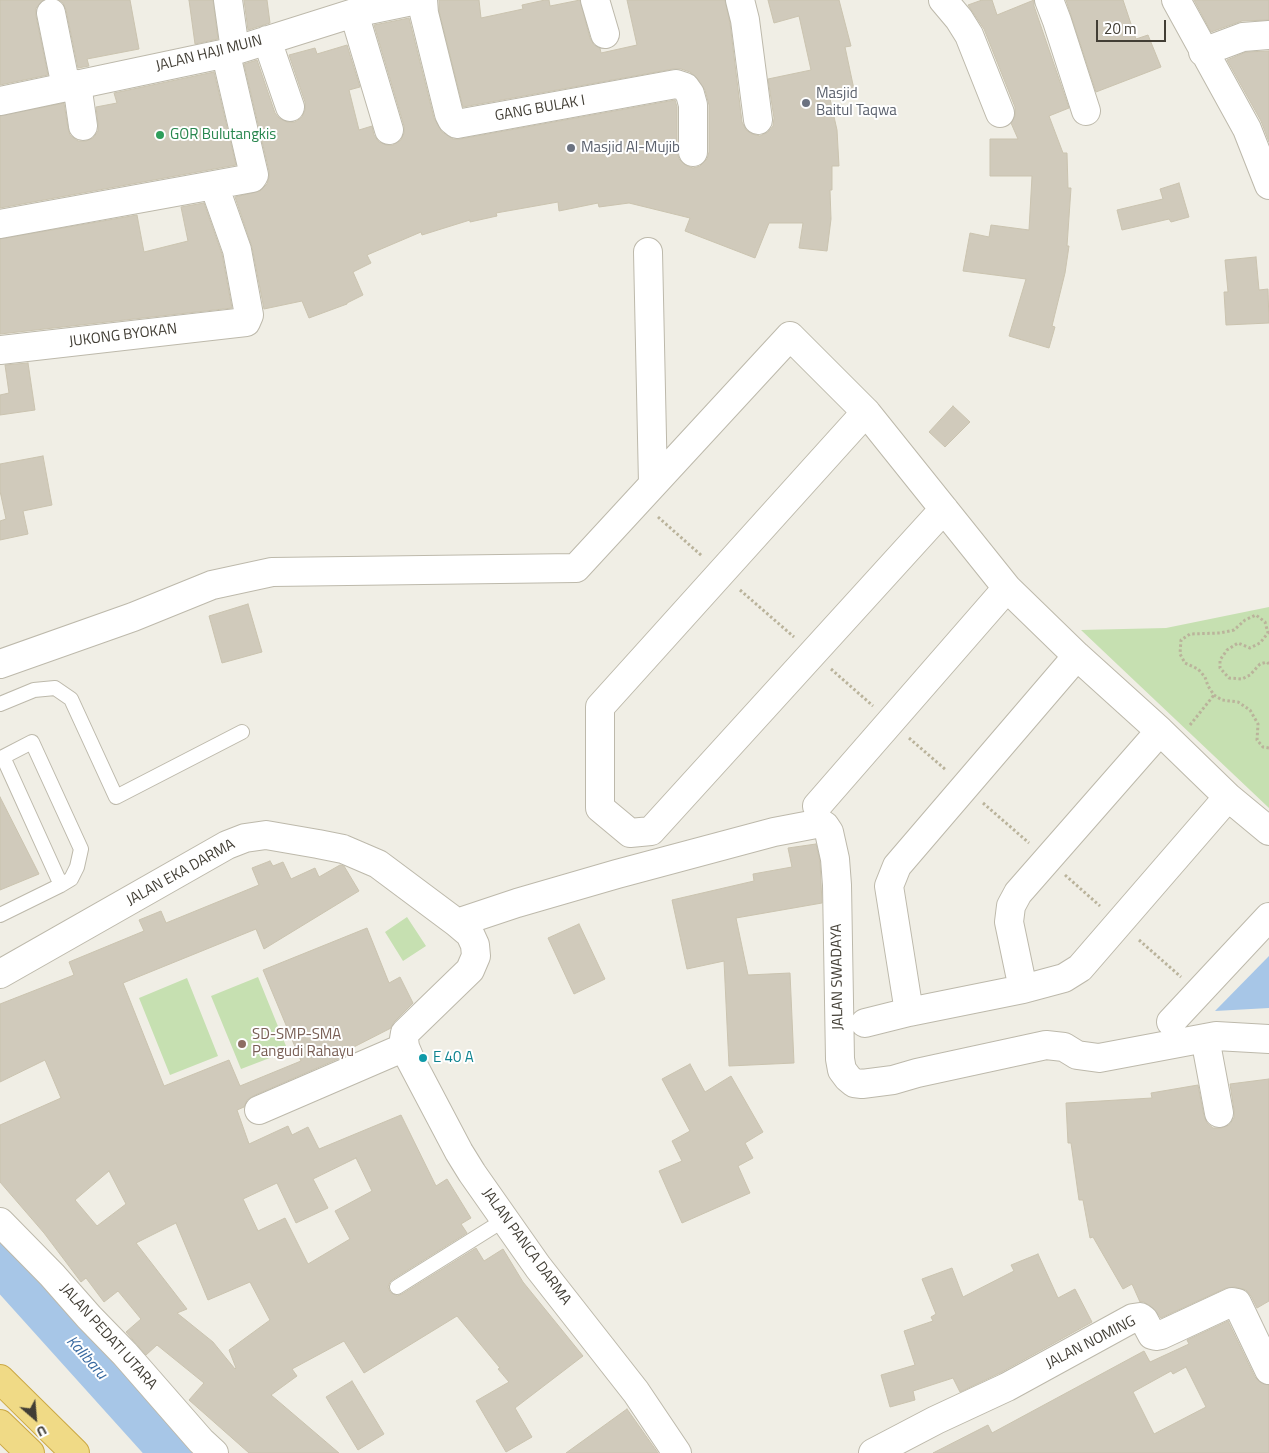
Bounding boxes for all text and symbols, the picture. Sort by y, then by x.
scale bar [1099,10,1169,42]
text: 20 m [1104,17,1137,40]
street label: JALAN HAJI MUIN [154,32,264,76]
place label: Masjid Baitul Taqwa [816,85,897,120]
street label: GANG BULAK I [493,92,587,126]
marker: Masjid Baitul Taqwa [800,97,812,109]
place label: GOR Bulutangkis [170,126,276,144]
marker: GOR Bulutangkis [154,129,166,141]
place label: Masjid Al-Mujib [581,139,680,157]
marker: Masjid Al-Mujib [565,142,577,154]
street label: JUKONG BYOKAN [68,320,178,352]
street label: JALAN EKA DARMA [124,836,238,910]
street label: JALAN SWADAYA [828,923,848,1031]
place label: SD-SMP-SMA Pangudi Rahayu [252,1026,354,1061]
marker: SD-SMP-SMA Pangudi Rahayu [236,1038,248,1050]
place label: E 40 A [433,1049,474,1067]
marker: E 40 A [417,1052,429,1064]
street label: JALAN PANCA DARMA [478,1185,574,1309]
street label: JALAN PEDATI UTARA [56,1280,160,1394]
street label: JALAN NOMING [1043,1313,1139,1373]
water label: Kalibaru [62,1332,110,1384]
north arrow [10,1393,60,1443]
text: U [33,1420,51,1443]

